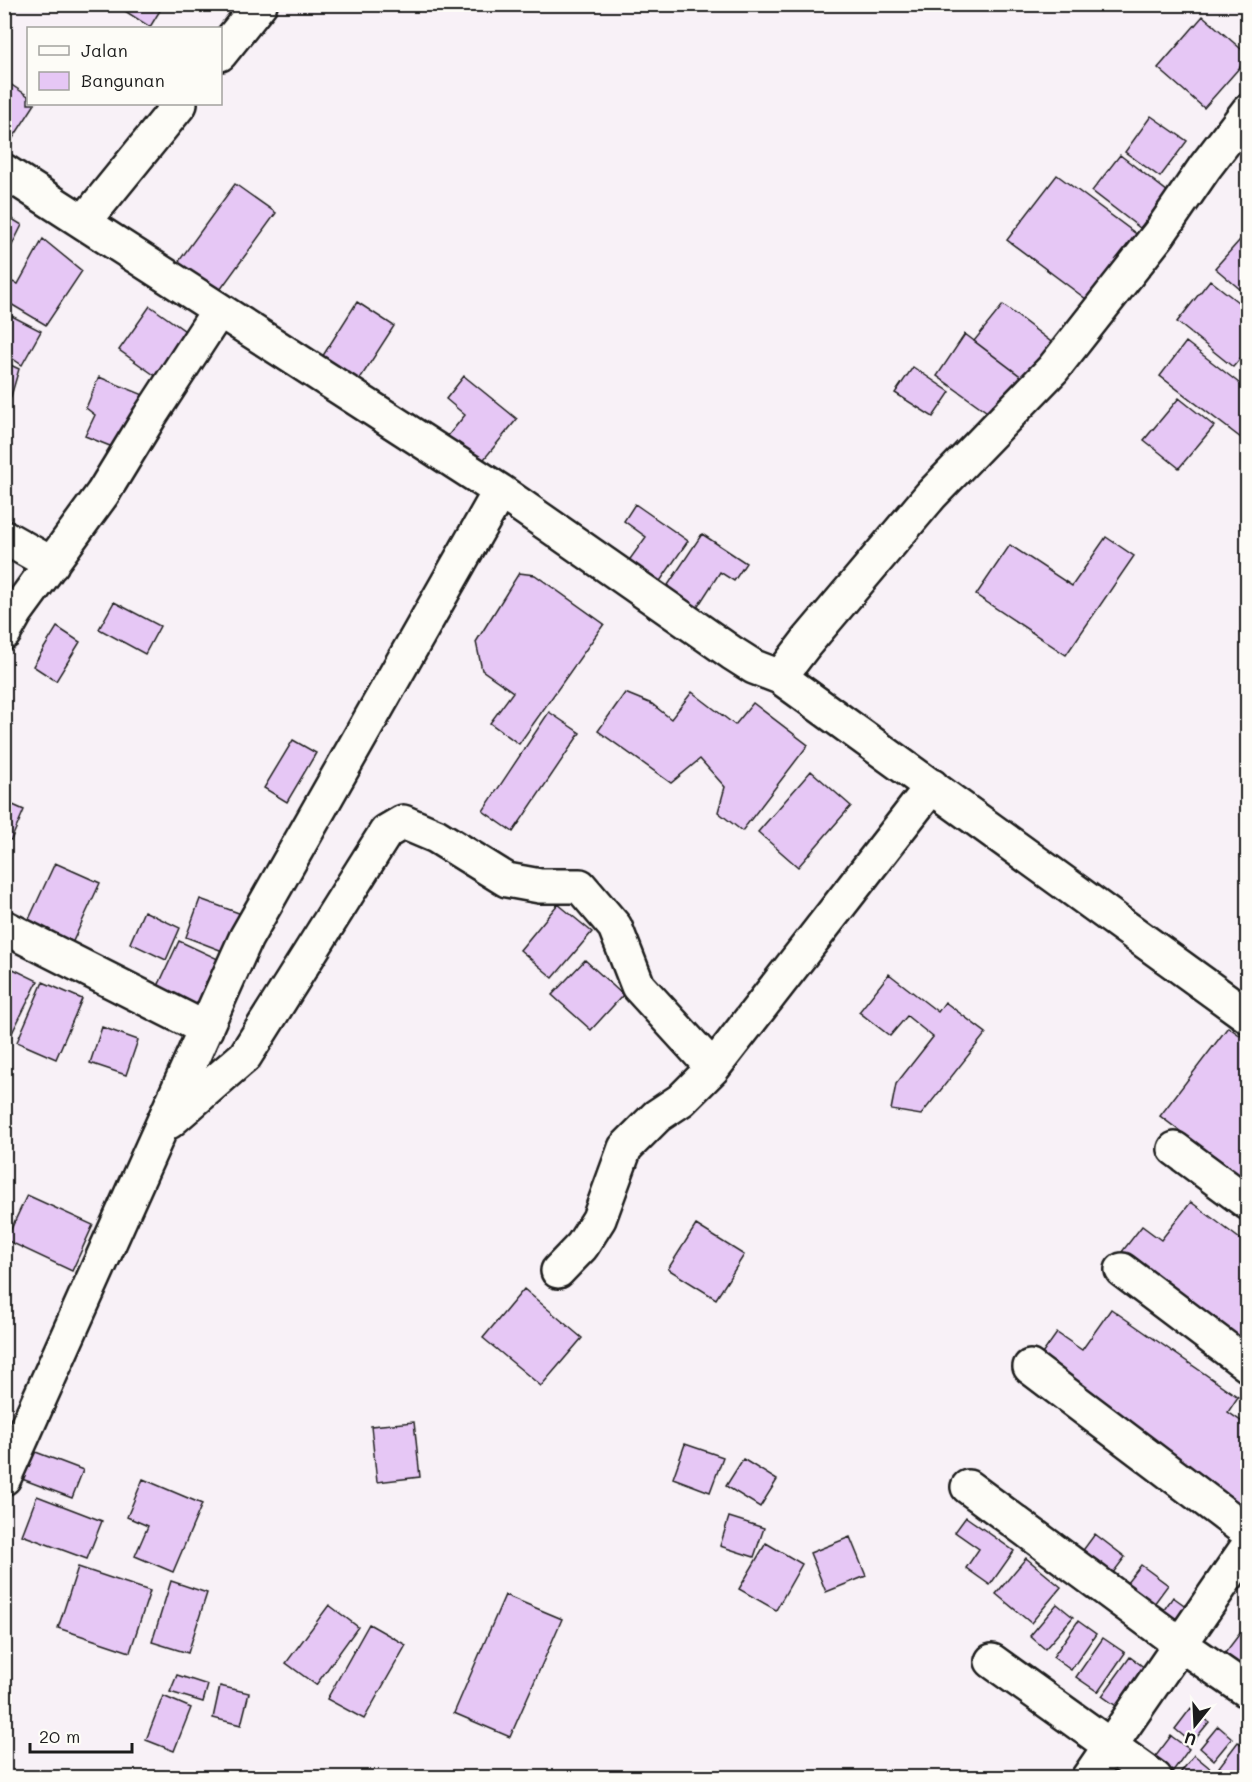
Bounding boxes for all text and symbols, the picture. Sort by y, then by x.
legend [27,27,222,105]
text: Jalan [81,38,128,62]
text: Bangunan [81,68,165,92]
north arrow [1165,1695,1225,1755]
scale bar [30,1716,132,1754]
text: 20 m [39,1724,80,1748]
text: U [1182,1728,1199,1751]

